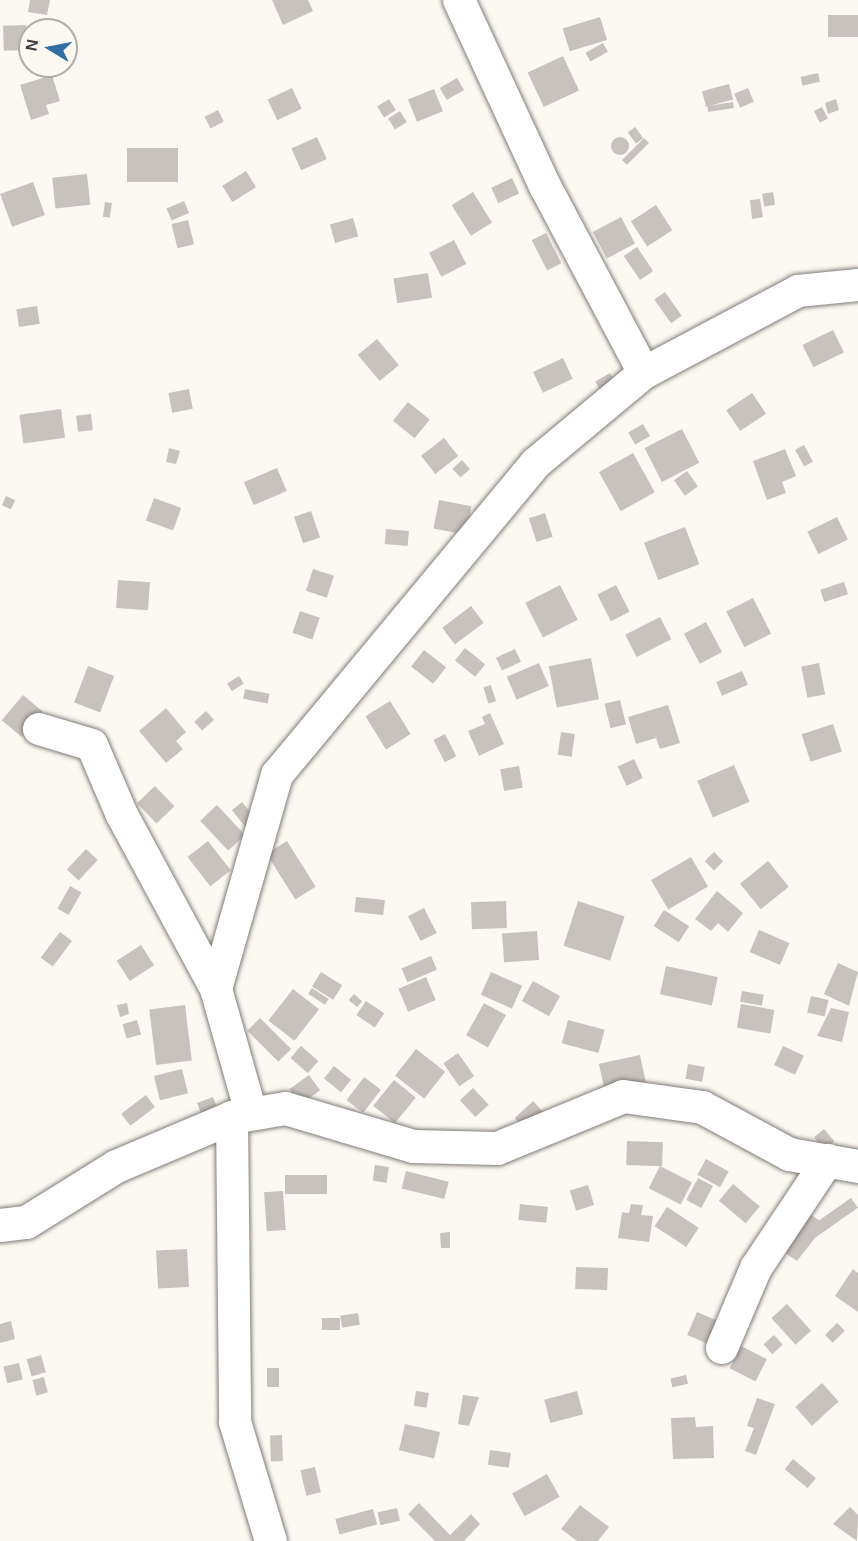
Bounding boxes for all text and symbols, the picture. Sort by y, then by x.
north arrow [18,18,78,78]
text: N [22,38,41,52]

